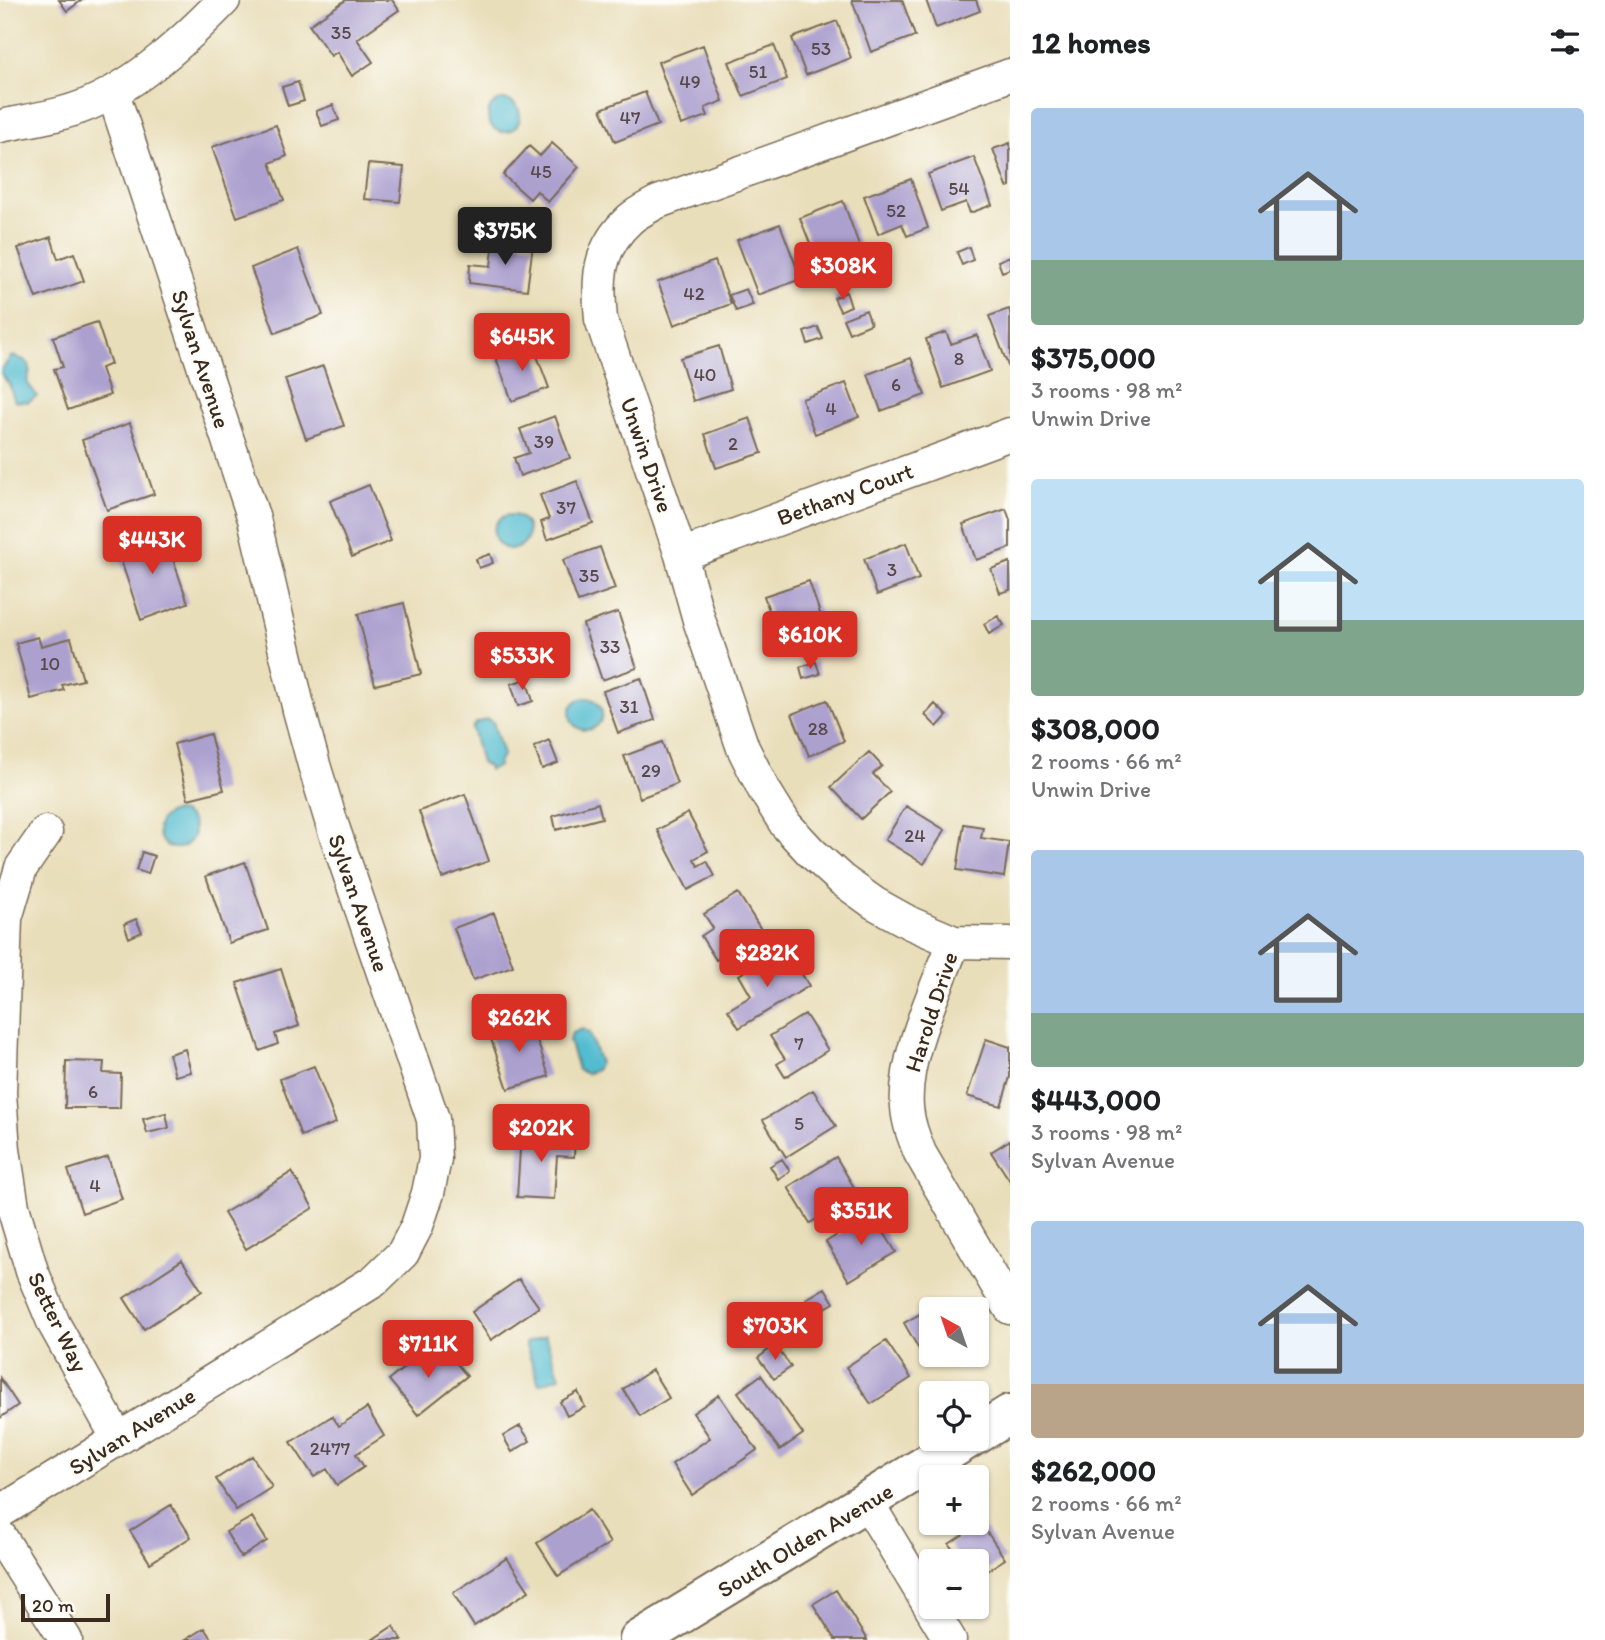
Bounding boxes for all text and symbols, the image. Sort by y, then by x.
house number: 35 [331,21,351,44]
icon: filters [1546,23,1584,61]
text: 12 homes [1031,24,1151,61]
house number: 53 [811,37,831,60]
house number: 51 [749,60,768,83]
house number: 49 [679,70,701,93]
house number: 47 [620,106,640,129]
icon: home [1245,153,1371,279]
house number: 45 [530,160,552,183]
house number: 54 [948,177,970,200]
house number: 52 [886,199,906,222]
pin: $375K [456,208,554,267]
text: $375K [474,216,536,244]
pin: $308K [794,243,892,302]
text: $308K [810,251,876,279]
house number: 42 [683,282,705,305]
street label: Sylvan Avenue [165,286,237,432]
pin: $645K [473,314,571,373]
text: $645K [490,322,554,350]
text: $375,000 [1031,339,1156,376]
house number: 8 [954,347,964,370]
house number: 40 [693,363,717,386]
house number: 6 [891,373,901,396]
text: 3 rooms · 98 m² [1031,376,1182,404]
street label: Unwin Drive [614,394,680,516]
house number: 4 [825,397,837,420]
text: Unwin Drive [1031,404,1151,432]
house number: 39 [534,430,554,453]
house number: 2 [728,432,738,455]
street label: Bethany Court [773,456,917,532]
house number: 37 [556,496,576,519]
pin: $443K [103,516,201,576]
icon: home [1245,524,1371,650]
text: $443K [119,525,185,553]
house number: 3 [887,558,897,581]
house number: 35 [579,564,599,587]
pin: $610K [761,612,859,671]
text: $610K [778,620,842,648]
pin: $533K [473,632,571,692]
house number: 33 [600,635,620,658]
text: $533K [490,641,554,669]
house number: 10 [40,652,60,675]
house number: 31 [619,695,639,718]
text: $308,000 [1031,710,1160,747]
house number: 28 [808,717,828,740]
text: 2 rooms · 66 m² [1031,747,1182,775]
house number: 29 [641,759,661,782]
text: Unwin Drive [1031,775,1151,803]
house number: 24 [904,824,926,847]
street label: Sylvan Avenue [322,830,396,976]
icon: home [1245,895,1371,1021]
pin: $282K [718,930,816,989]
text: $282K [735,938,799,966]
street label: Harold Drive [898,948,964,1076]
pin: $262K [470,995,568,1054]
text: $262K [488,1003,550,1031]
house number: 7 [794,1032,804,1055]
house number: 6 [88,1080,98,1103]
text: $443,000 [1031,1081,1161,1118]
pin: $202K [492,1104,590,1164]
house number: 5 [794,1112,804,1135]
text: $202K [509,1113,573,1141]
text: 3 rooms · 98 m² [1031,1118,1182,1146]
text: Sylvan Avenue [1031,1146,1175,1174]
house number: 4 [89,1174,101,1197]
pin: $351K [812,1188,910,1247]
text: $351K [830,1196,892,1224]
icon: home [1245,1266,1371,1392]
street label: Setter Way [22,1267,94,1377]
north arrow [919,1297,989,1367]
map controls [919,1297,989,1619]
pin: $703K [726,1302,824,1362]
text: $703K [743,1311,807,1339]
pin: $711K [379,1320,477,1380]
text: $711K [398,1329,458,1357]
street label: Sylvan Avenue [64,1381,200,1481]
button: locate [919,1381,989,1451]
house number: 2477 [310,1437,350,1460]
text: $262,000 [1031,1452,1156,1489]
button: + [919,1465,989,1535]
street label: South Olden Avenue [712,1476,898,1604]
text: 2 rooms · 66 m² [1031,1489,1182,1517]
text: Sylvan Avenue [1031,1517,1175,1545]
button: − [919,1549,989,1619]
scale bar [21,1591,110,1623]
text: 20 m [32,1594,74,1617]

